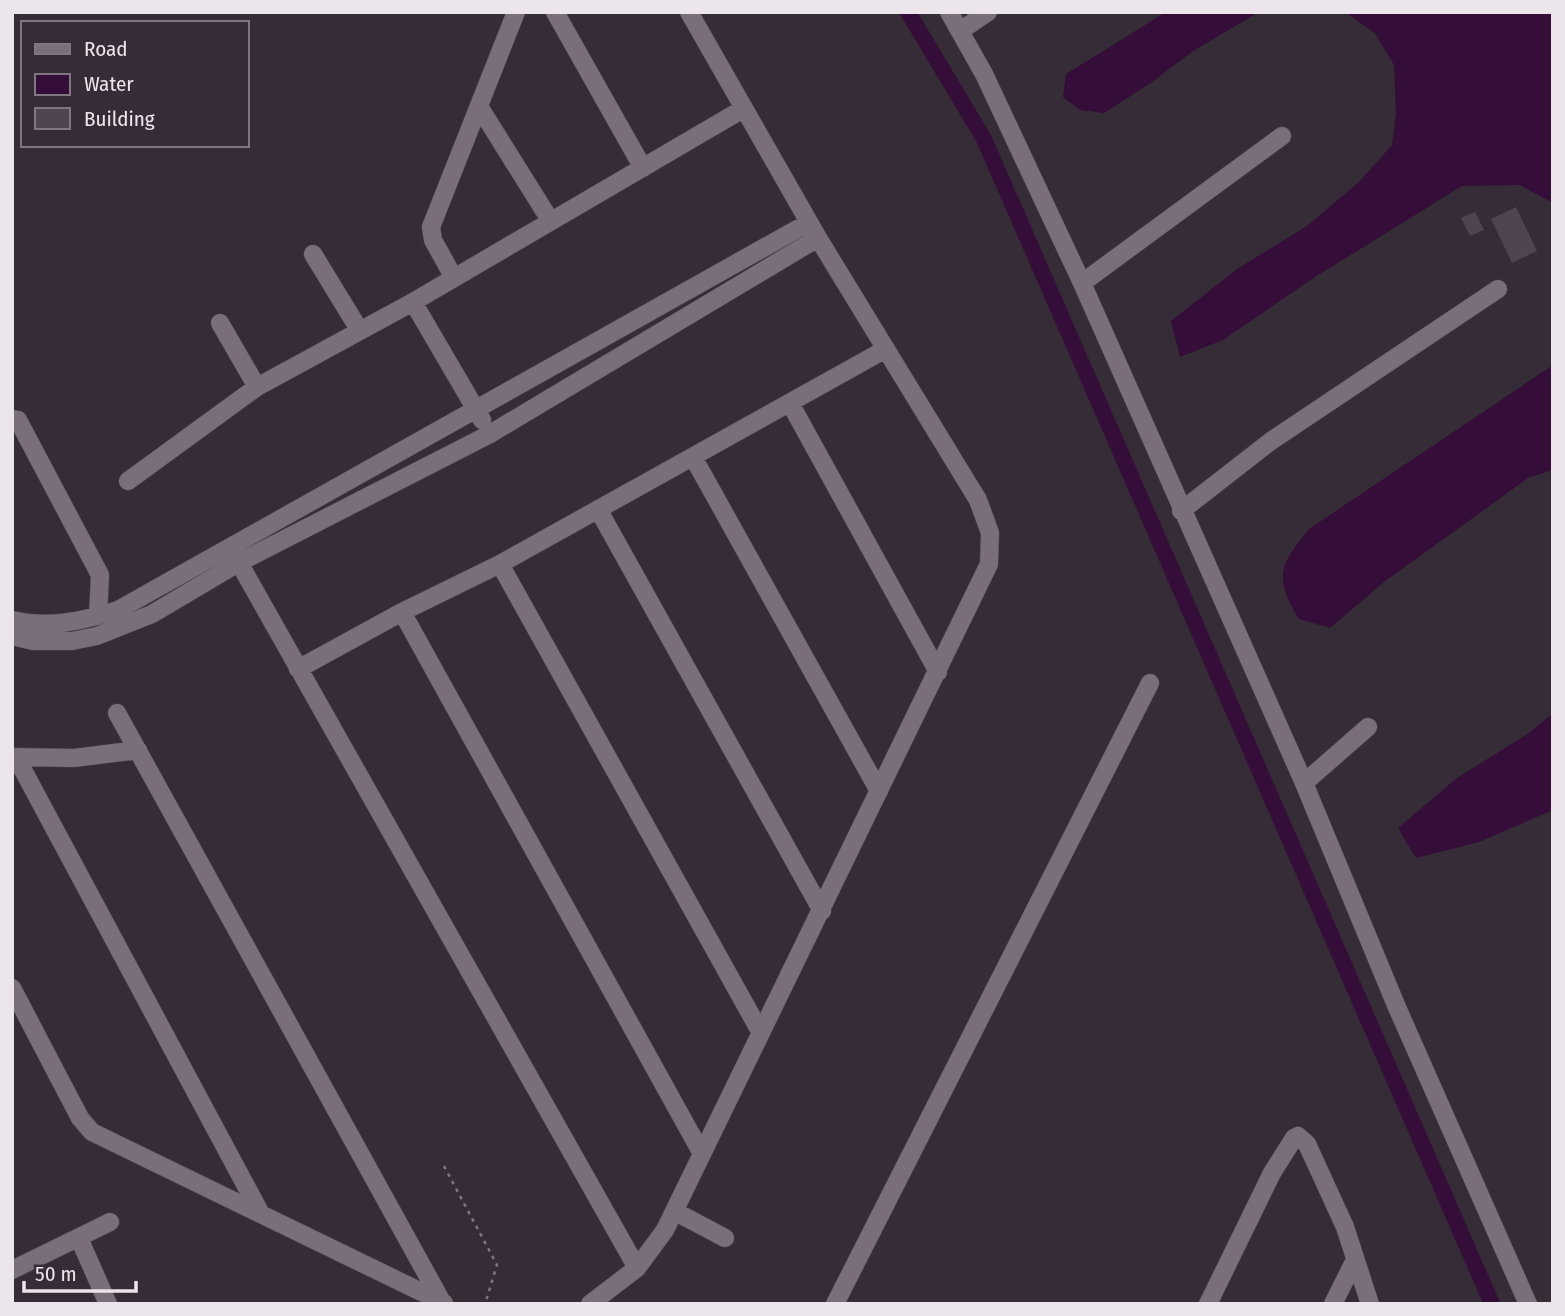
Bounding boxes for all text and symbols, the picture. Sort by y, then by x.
legend [21,21,248,147]
text: Road [84,36,128,62]
text: Water [84,71,134,97]
text: Building [84,106,155,132]
scale bar [24,1250,136,1294]
text: 50 m [35,1261,77,1287]

